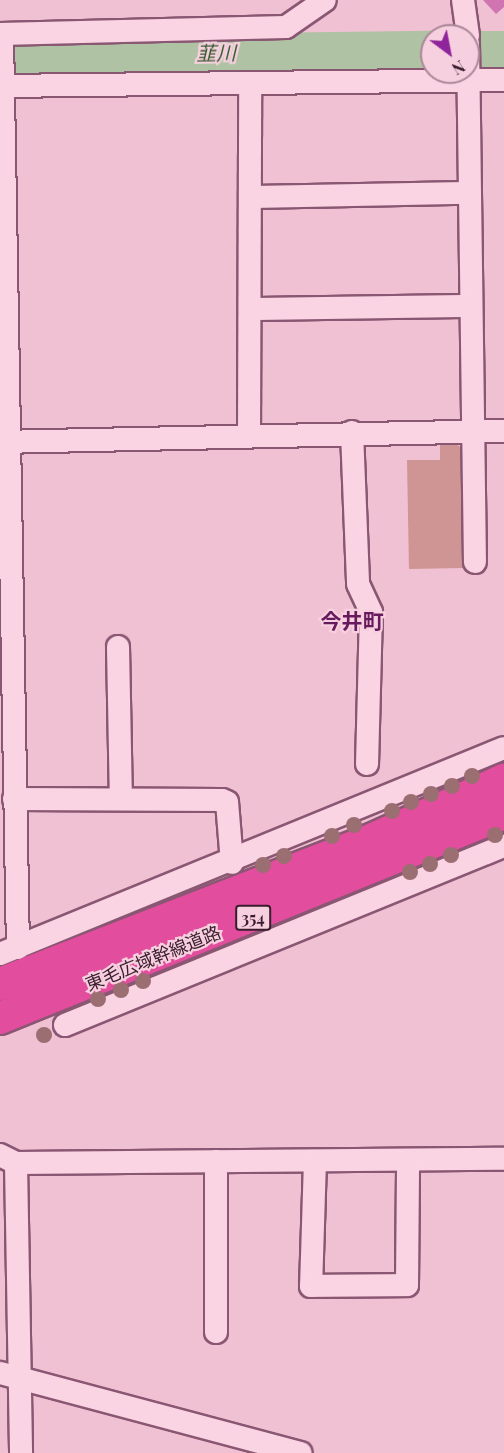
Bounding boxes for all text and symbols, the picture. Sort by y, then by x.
north arrow [420,24,480,84]
water label: 韮川 [196,40,236,64]
text: N [448,56,469,80]
district label: 今井町 [321,607,383,633]
road number: 354 [235,905,271,931]
street label: 東毛広域幹線道路 [82,921,224,995]

